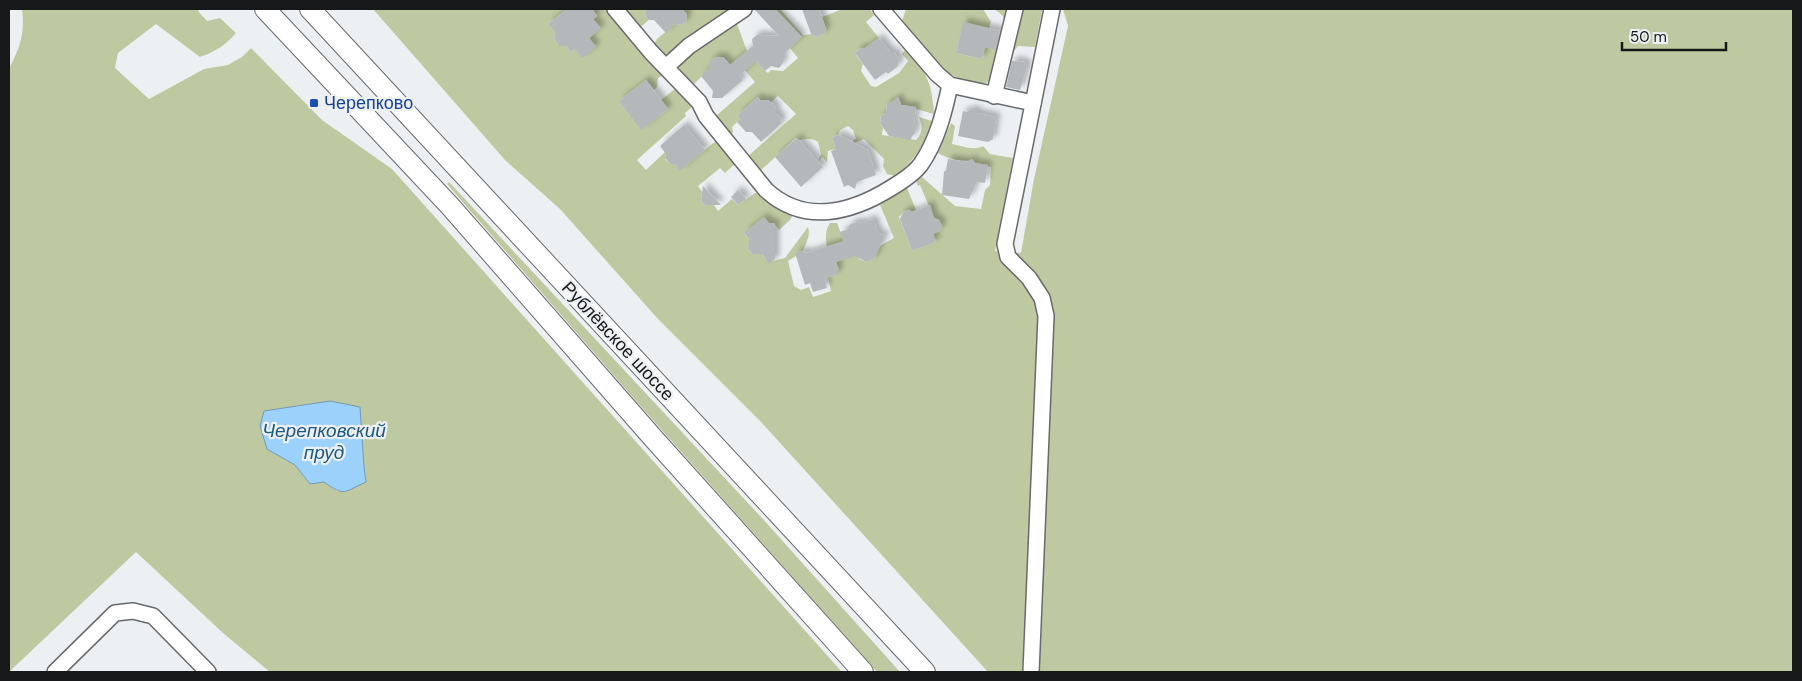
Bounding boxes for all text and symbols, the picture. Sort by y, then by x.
scale bar [1622,20,1726,52]
text: 50 m [1630,27,1667,47]
place label: Черепково [324,91,413,115]
marker: Черепково [308,97,320,109]
street label: Рублёвское шоссе [556,276,680,406]
water label: Черепковский пруд [262,418,386,465]

